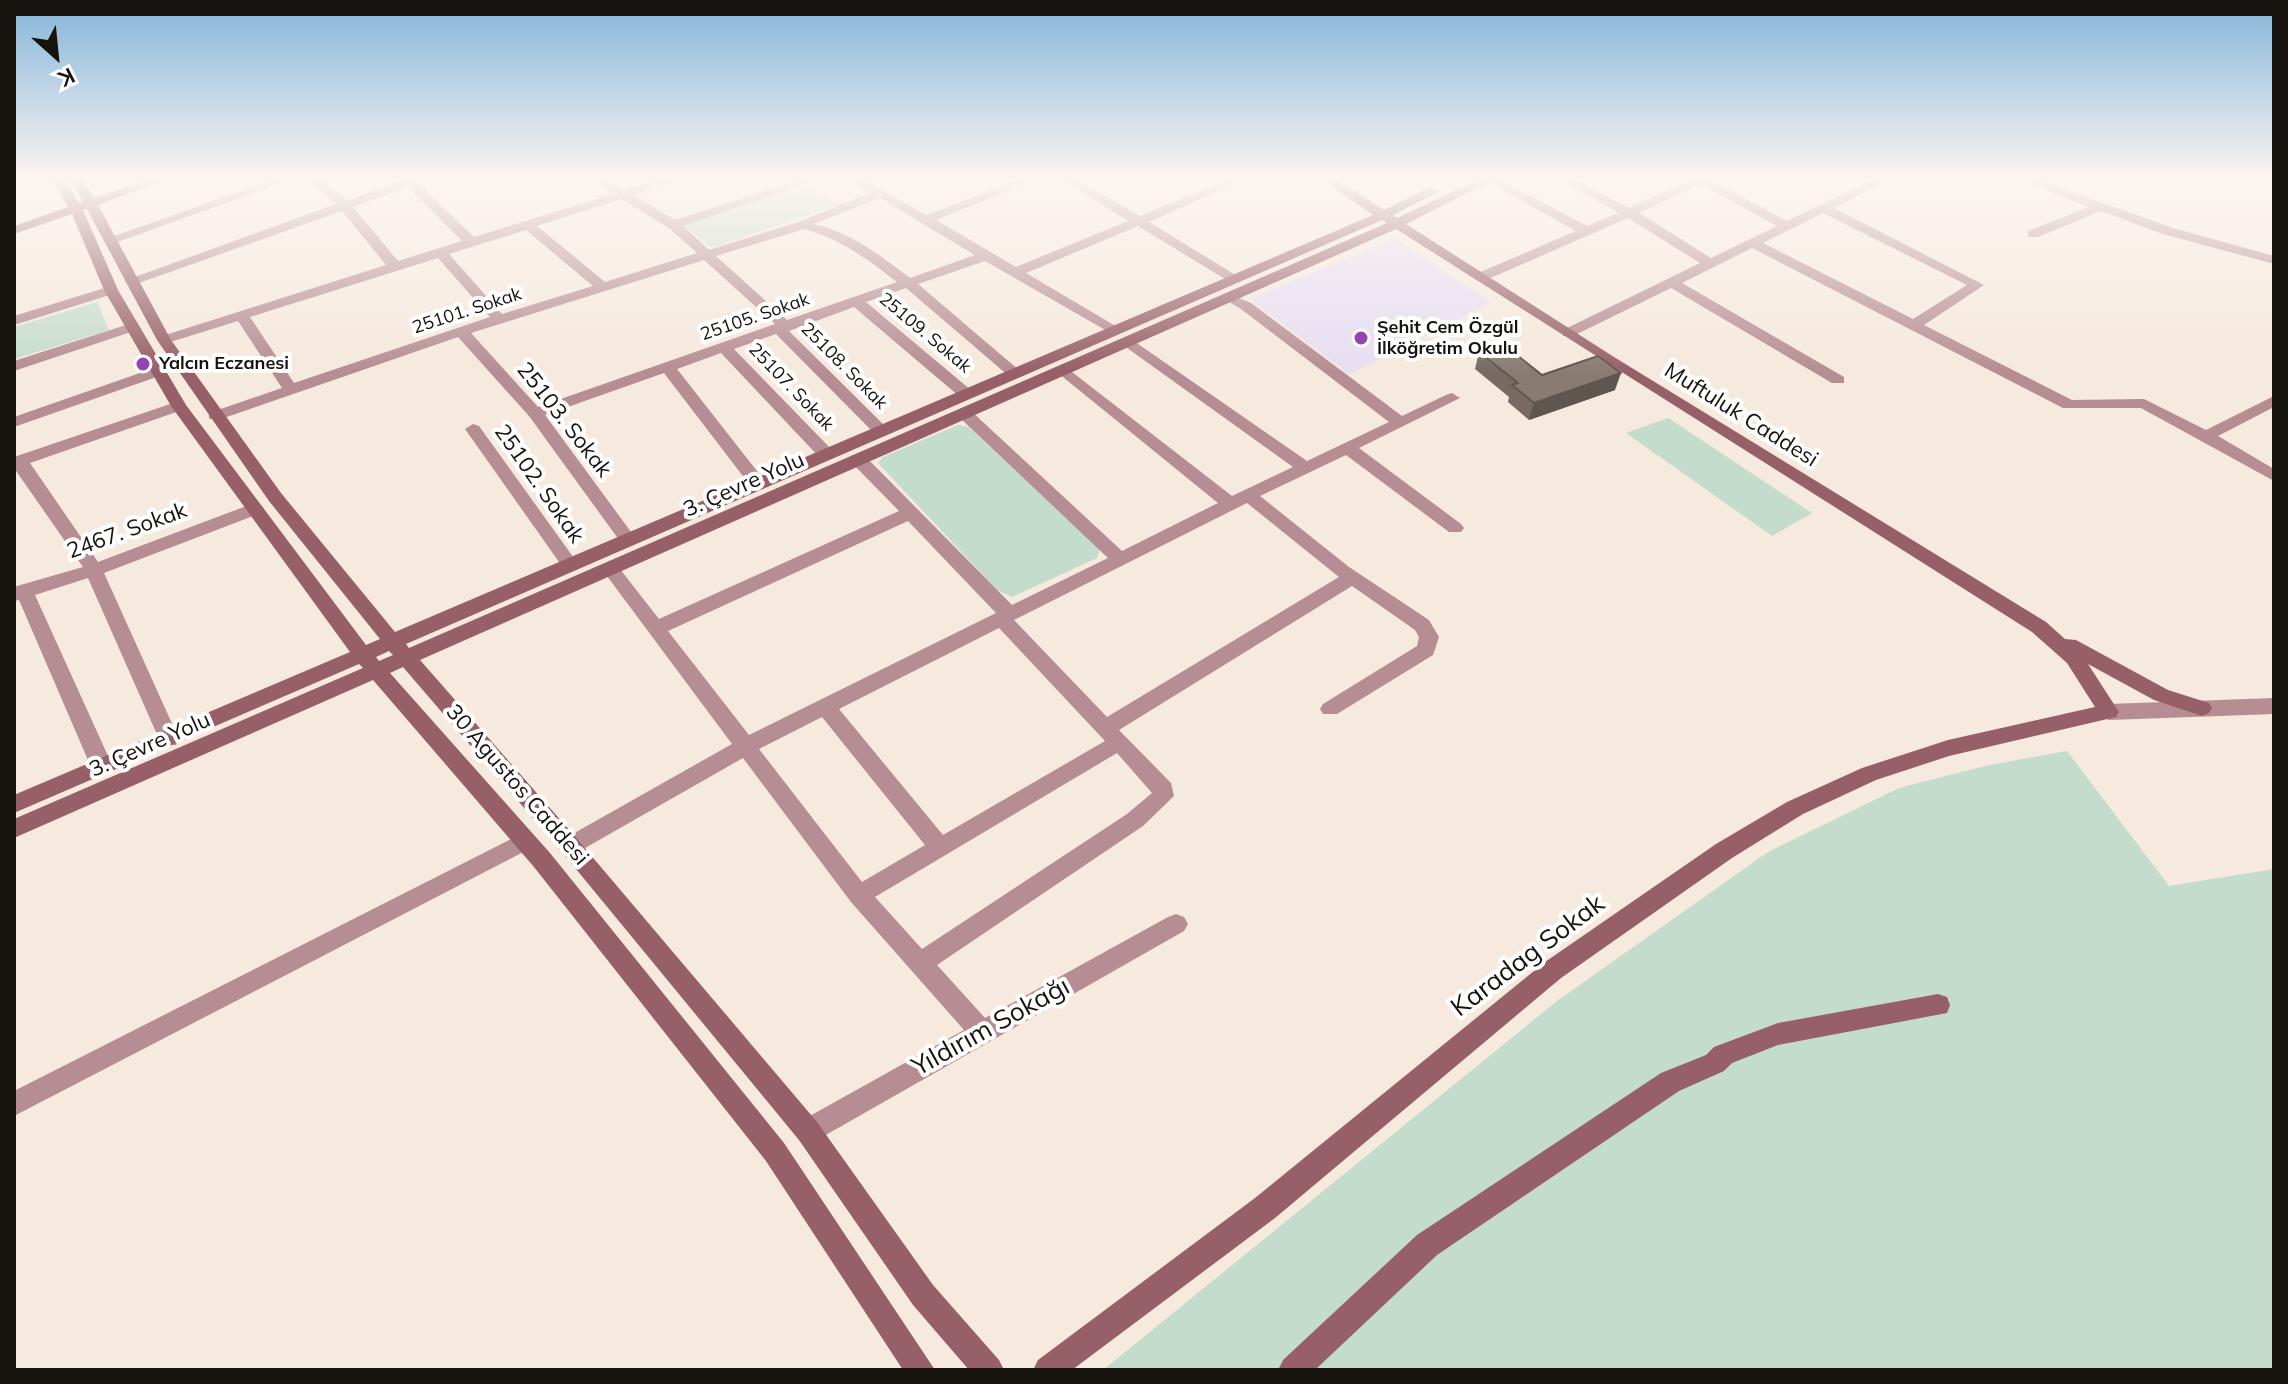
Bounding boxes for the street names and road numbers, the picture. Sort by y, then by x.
street label: 25101. Sokak [410,283,524,339]
street label: 25105. Sokak [698,288,812,346]
street label: 25109. Sokak [875,288,975,378]
street label: 25108. Sokak [796,318,892,414]
street label: 25107. Sokak [744,339,838,435]
street label: 25103. Sokak [511,357,617,483]
street label: Muftuluk Caddesi [1659,357,1823,473]
street label: 25102. Sokak [488,420,590,548]
street label: 3. Çevre Yolu [680,447,808,523]
street label: 2467. Sokak [63,497,191,565]
street label: 30 Agustos Caddesi [440,699,594,871]
street label: 3. Çevre Yolu [86,707,214,783]
street label: Karadag Sokak [1445,888,1611,1024]
street label: Yıldırım Sokağı [907,971,1075,1083]

